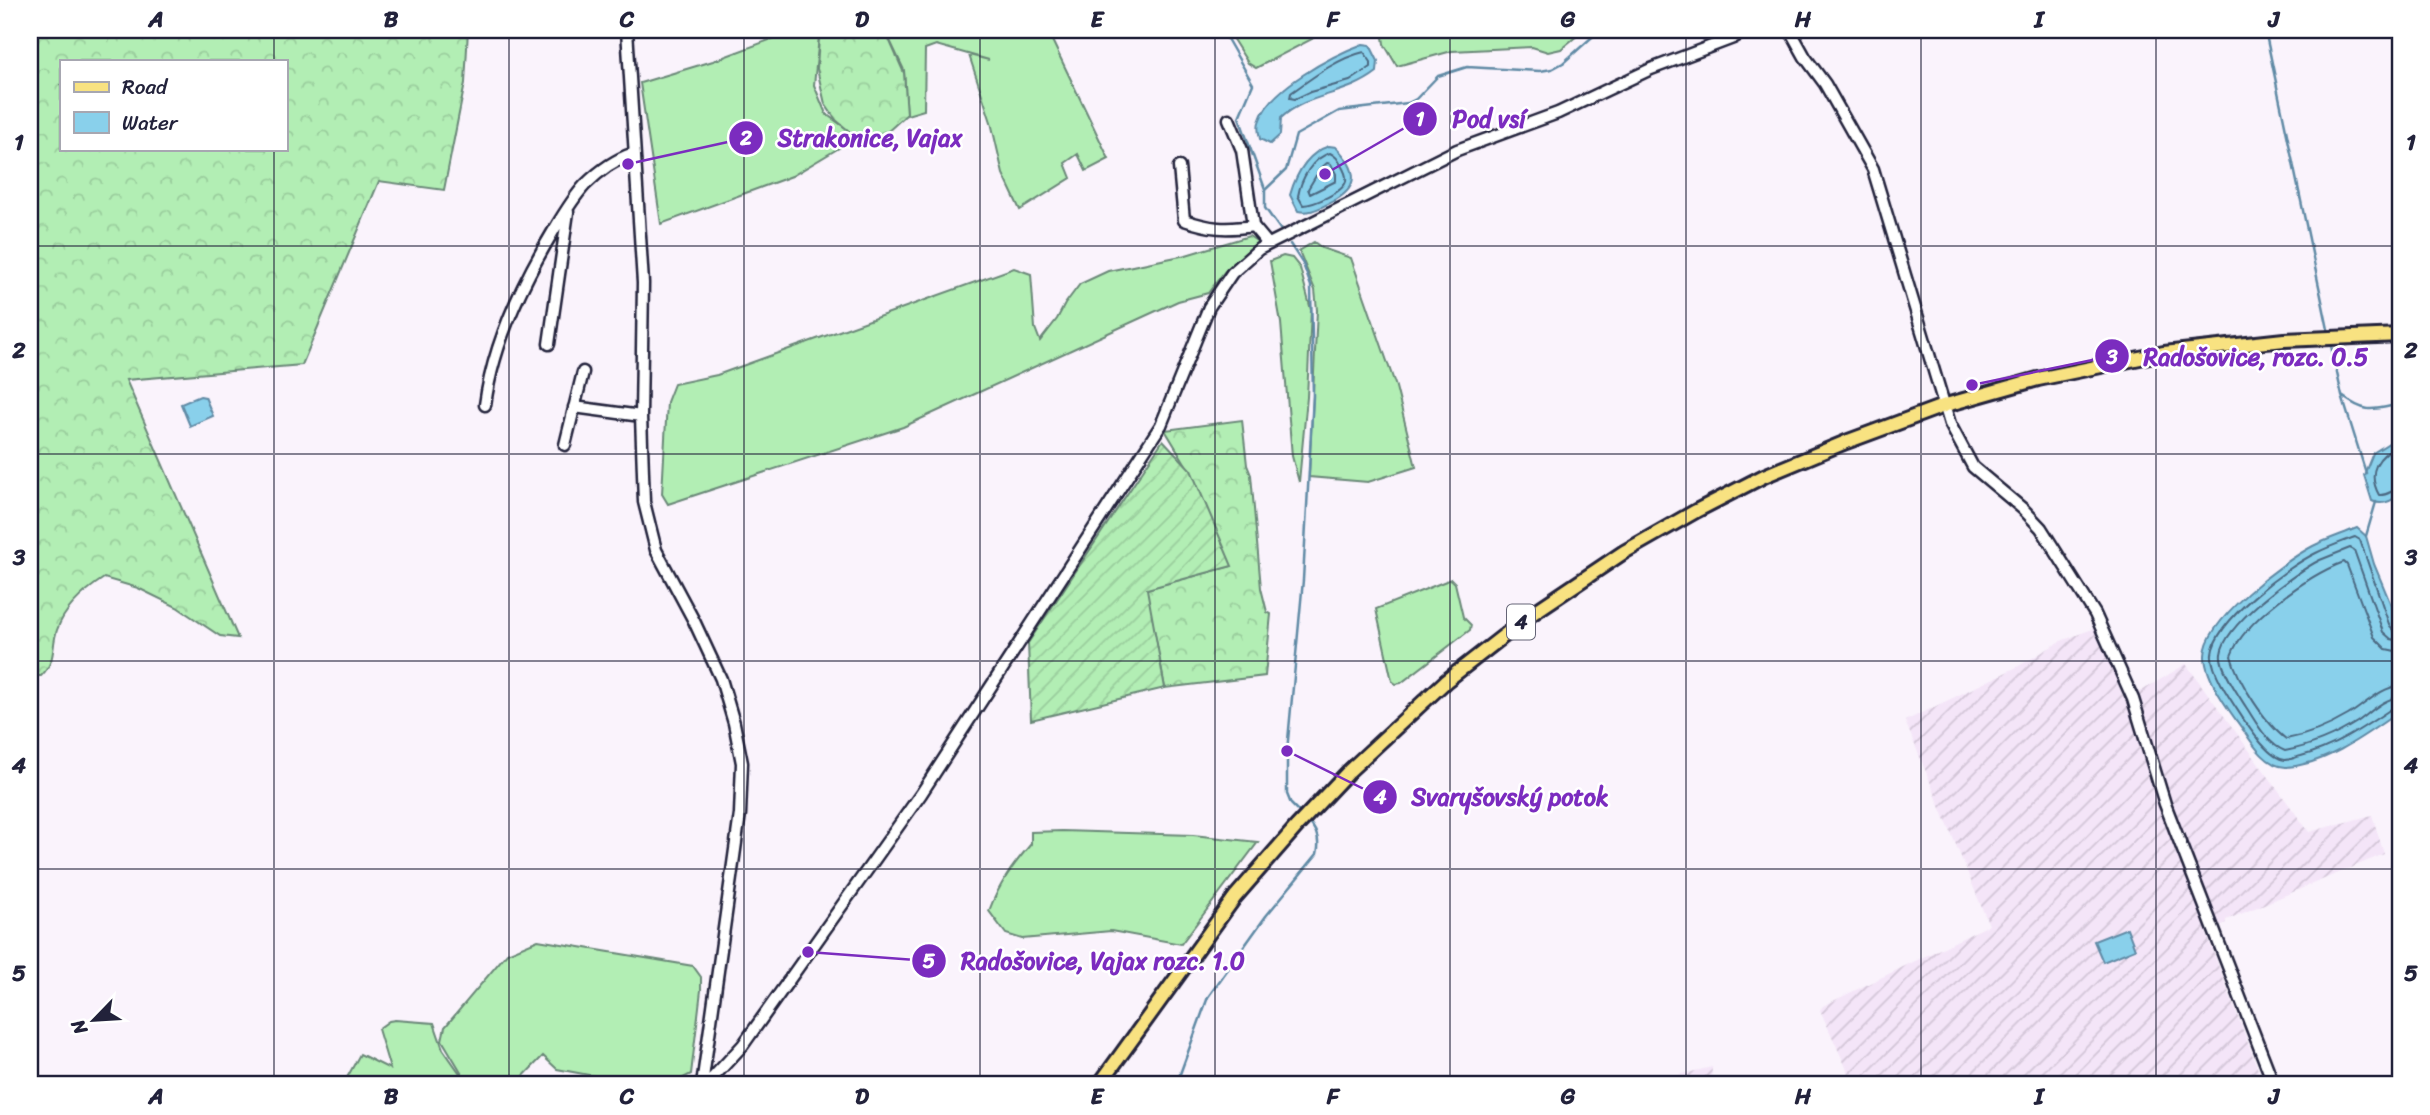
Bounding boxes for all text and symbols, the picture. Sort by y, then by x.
text: A [147,0,164,40]
text: B [384,0,399,40]
text: C [619,0,635,40]
text: D [855,0,870,40]
text: E [1091,0,1106,40]
text: F [1326,0,1341,40]
text: G [1560,0,1576,40]
text: H [1794,0,1812,40]
text: I [2033,0,2045,40]
text: J [2267,0,2281,40]
legend [60,60,287,150]
text: Road [122,68,169,106]
callout: Pod vsí [1403,97,1540,142]
text: Pod vsí [1452,98,1529,140]
text: 1 [1415,100,1425,138]
text: Water [122,104,179,142]
callout: Strakonice, Vajax [728,116,977,161]
text: Strakonice, Vajax [777,117,963,159]
text: 2 [739,119,752,157]
text: 1 [14,122,24,163]
text: 1 [2406,122,2416,163]
text: 2 [11,330,26,371]
text: 2 [2403,330,2418,371]
callout: Radošovice, rozc. 0.5 [2094,334,2382,379]
text: Radošovice, rozc. 0.5 [2143,336,2369,378]
text: 3 [2105,338,2118,376]
text: 3 [12,537,26,578]
text: 3 [2404,537,2418,578]
road number: 4 [1507,604,1535,640]
text: 4 [11,745,27,786]
text: 4 [2403,745,2419,786]
callout: Svaryšovský potok [1362,774,1623,819]
text: Svaryšovský potok [1410,776,1609,818]
text: 4 [1372,778,1387,816]
callout: Radošovice, Vajax rozc. 1.0 [912,938,1259,983]
text: Radošovice, Vajax rozc. 1.0 [960,940,1245,982]
text: 5 [923,942,936,980]
text: 5 [12,953,26,994]
text: 5 [2404,953,2418,994]
north arrow [60,986,130,1056]
text: N [61,1013,97,1041]
text: A [147,1076,164,1115]
text: B [384,1076,399,1115]
text: C [619,1076,635,1115]
text: D [855,1076,870,1115]
text: E [1091,1076,1106,1115]
text: F [1326,1076,1341,1115]
text: G [1560,1076,1576,1115]
text: H [1794,1076,1812,1115]
text: I [2033,1076,2045,1115]
text: J [2267,1076,2281,1115]

